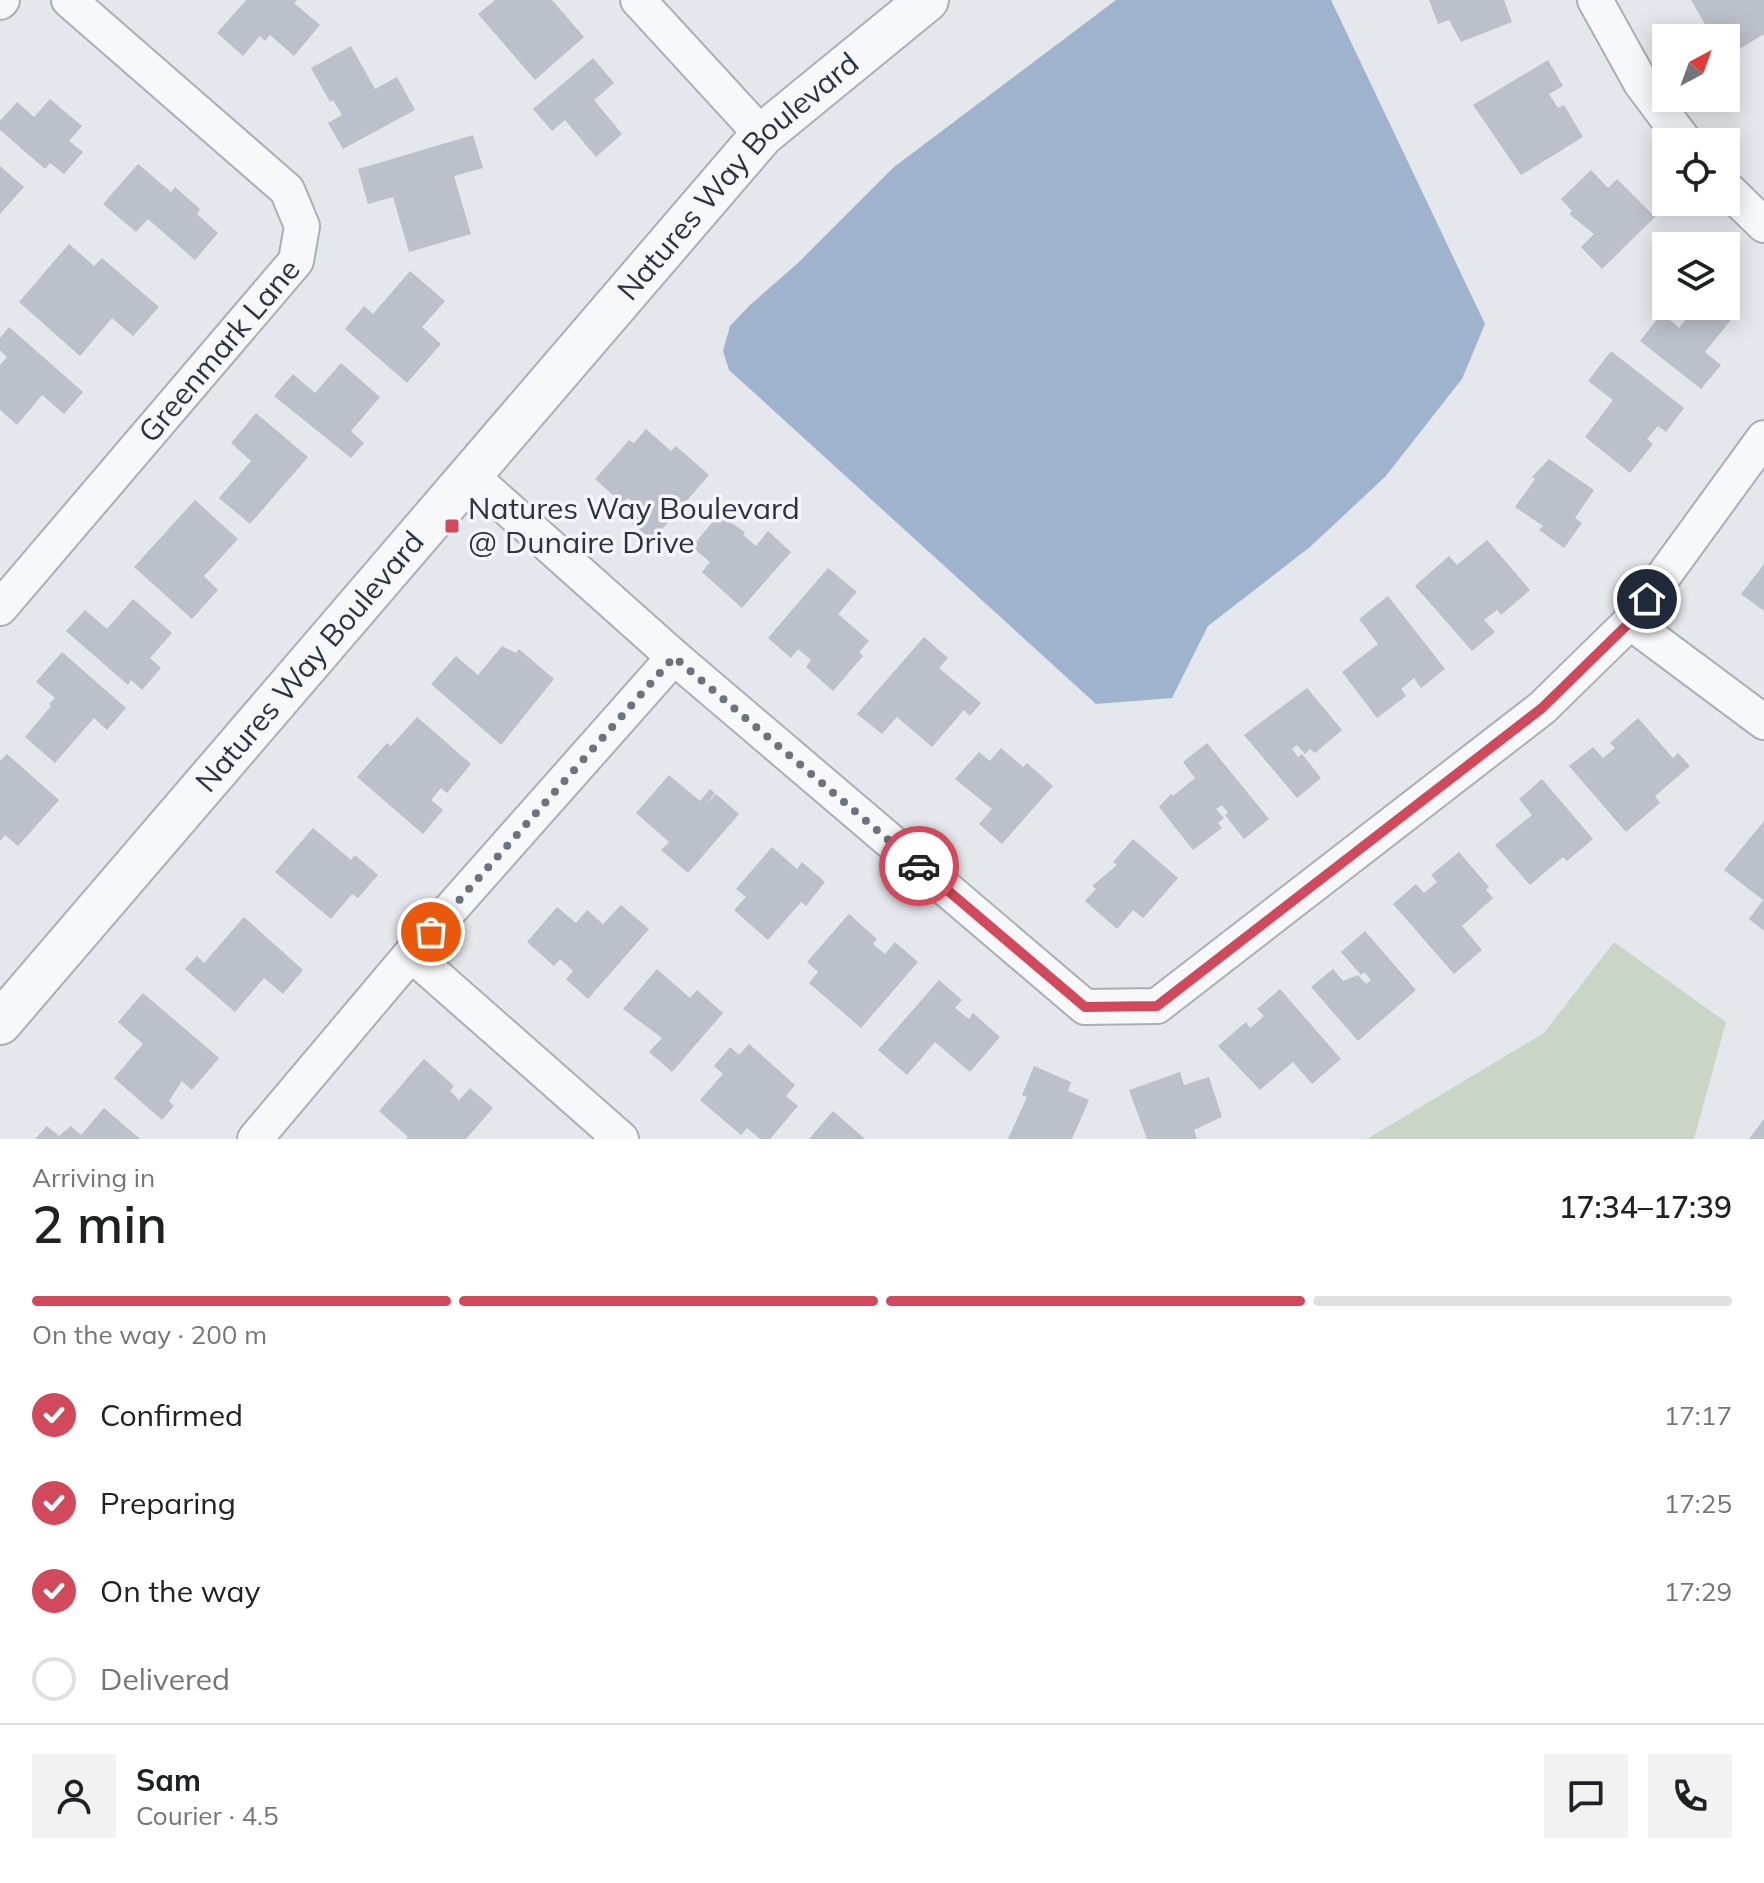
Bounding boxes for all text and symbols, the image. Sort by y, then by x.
north arrow [1652,24,1740,112]
map controls [1652,24,1740,320]
street label: Natures Way Boulevard [609,44,866,308]
button: locate [1652,128,1740,216]
button: layers [1652,232,1740,320]
street label: Greenmark Lane [130,250,308,450]
place label: Natures Way Boulevard @ Dunaire Drive [468,489,800,561]
marker: Natures Way Boulevard @ Dunaire Drive [443,517,461,535]
street label: Natures Way Boulevard [187,523,432,799]
pin [1613,565,1681,633]
icon: home [1625,577,1669,621]
courier [879,826,959,906]
icon: car [897,844,941,888]
pin [397,898,465,966]
icon: bag [409,910,453,954]
text: Arriving in [32,1161,155,1194]
text: 17:34–17:39 [1559,1188,1732,1226]
text: 2 min [32,1191,167,1256]
text: On the way · 200 m [32,1318,267,1351]
icon: check [32,1393,76,1437]
text: Confirmed [100,1396,243,1434]
text: 17:17 [1664,1399,1732,1432]
icon: check [32,1481,76,1525]
text: Preparing [100,1484,236,1522]
text: 17:25 [1664,1487,1732,1520]
icon: check [32,1569,76,1613]
text: On the way [100,1572,260,1610]
text: 17:29 [1664,1575,1732,1608]
text: Delivered [100,1660,230,1698]
button: person [32,1754,116,1838]
button: chat [1544,1754,1628,1838]
button: phone [1648,1754,1732,1838]
text: Sam [136,1761,201,1799]
text: Courier · 4.5 [136,1799,279,1832]

